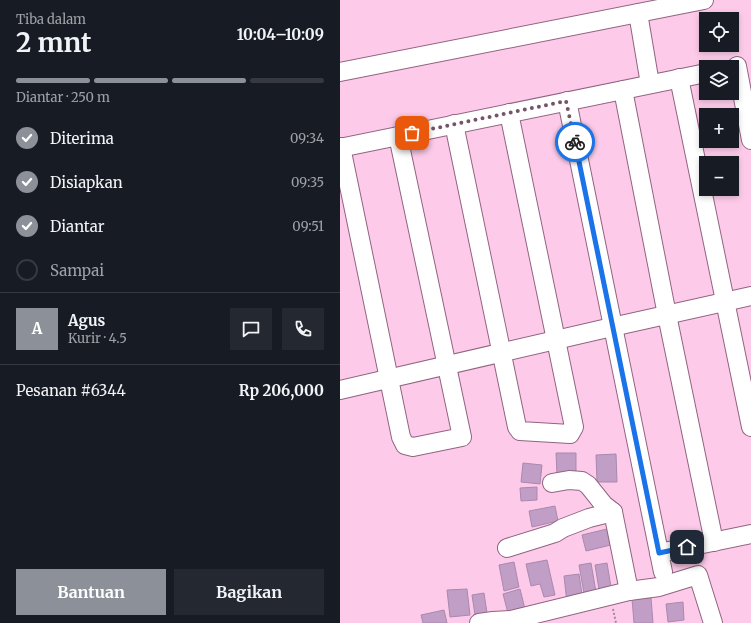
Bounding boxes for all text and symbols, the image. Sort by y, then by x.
text: Tiba dalam [16,11,86,28]
map controls [699,12,739,196]
button: locate [699,12,739,52]
text: 10:04–10:09 [237,25,324,44]
text: 2 mnt [16,26,91,59]
button: layers [699,60,739,100]
text: Diantar · 250 m [16,89,110,106]
button: + [699,108,739,148]
pin [395,116,429,150]
icon: bag [401,122,423,144]
courier [555,122,595,162]
icon: check [16,127,38,149]
text: Diterima [50,129,114,148]
text: 09:34 [290,130,324,147]
icon: bike [564,131,586,153]
button: − [699,156,739,196]
icon: check [16,171,38,193]
text: Disiapkan [50,173,123,192]
text: 09:35 [291,174,324,191]
icon: check [16,215,38,237]
text: Diantar [50,217,105,236]
text: 09:51 [292,218,324,235]
text: Sampai [50,261,104,280]
button: chat [230,308,272,350]
button: phone [282,308,324,350]
text: Agus [68,311,105,330]
text: A [32,319,42,338]
text: Kurir · 4.5 [68,330,127,347]
text: Pesanan #6344 [16,381,126,400]
text: Rp 206,000 [239,381,324,400]
pin [670,530,704,564]
icon: home [676,536,698,558]
button: Bantuan [16,569,166,615]
button: Bagikan [174,569,324,615]

